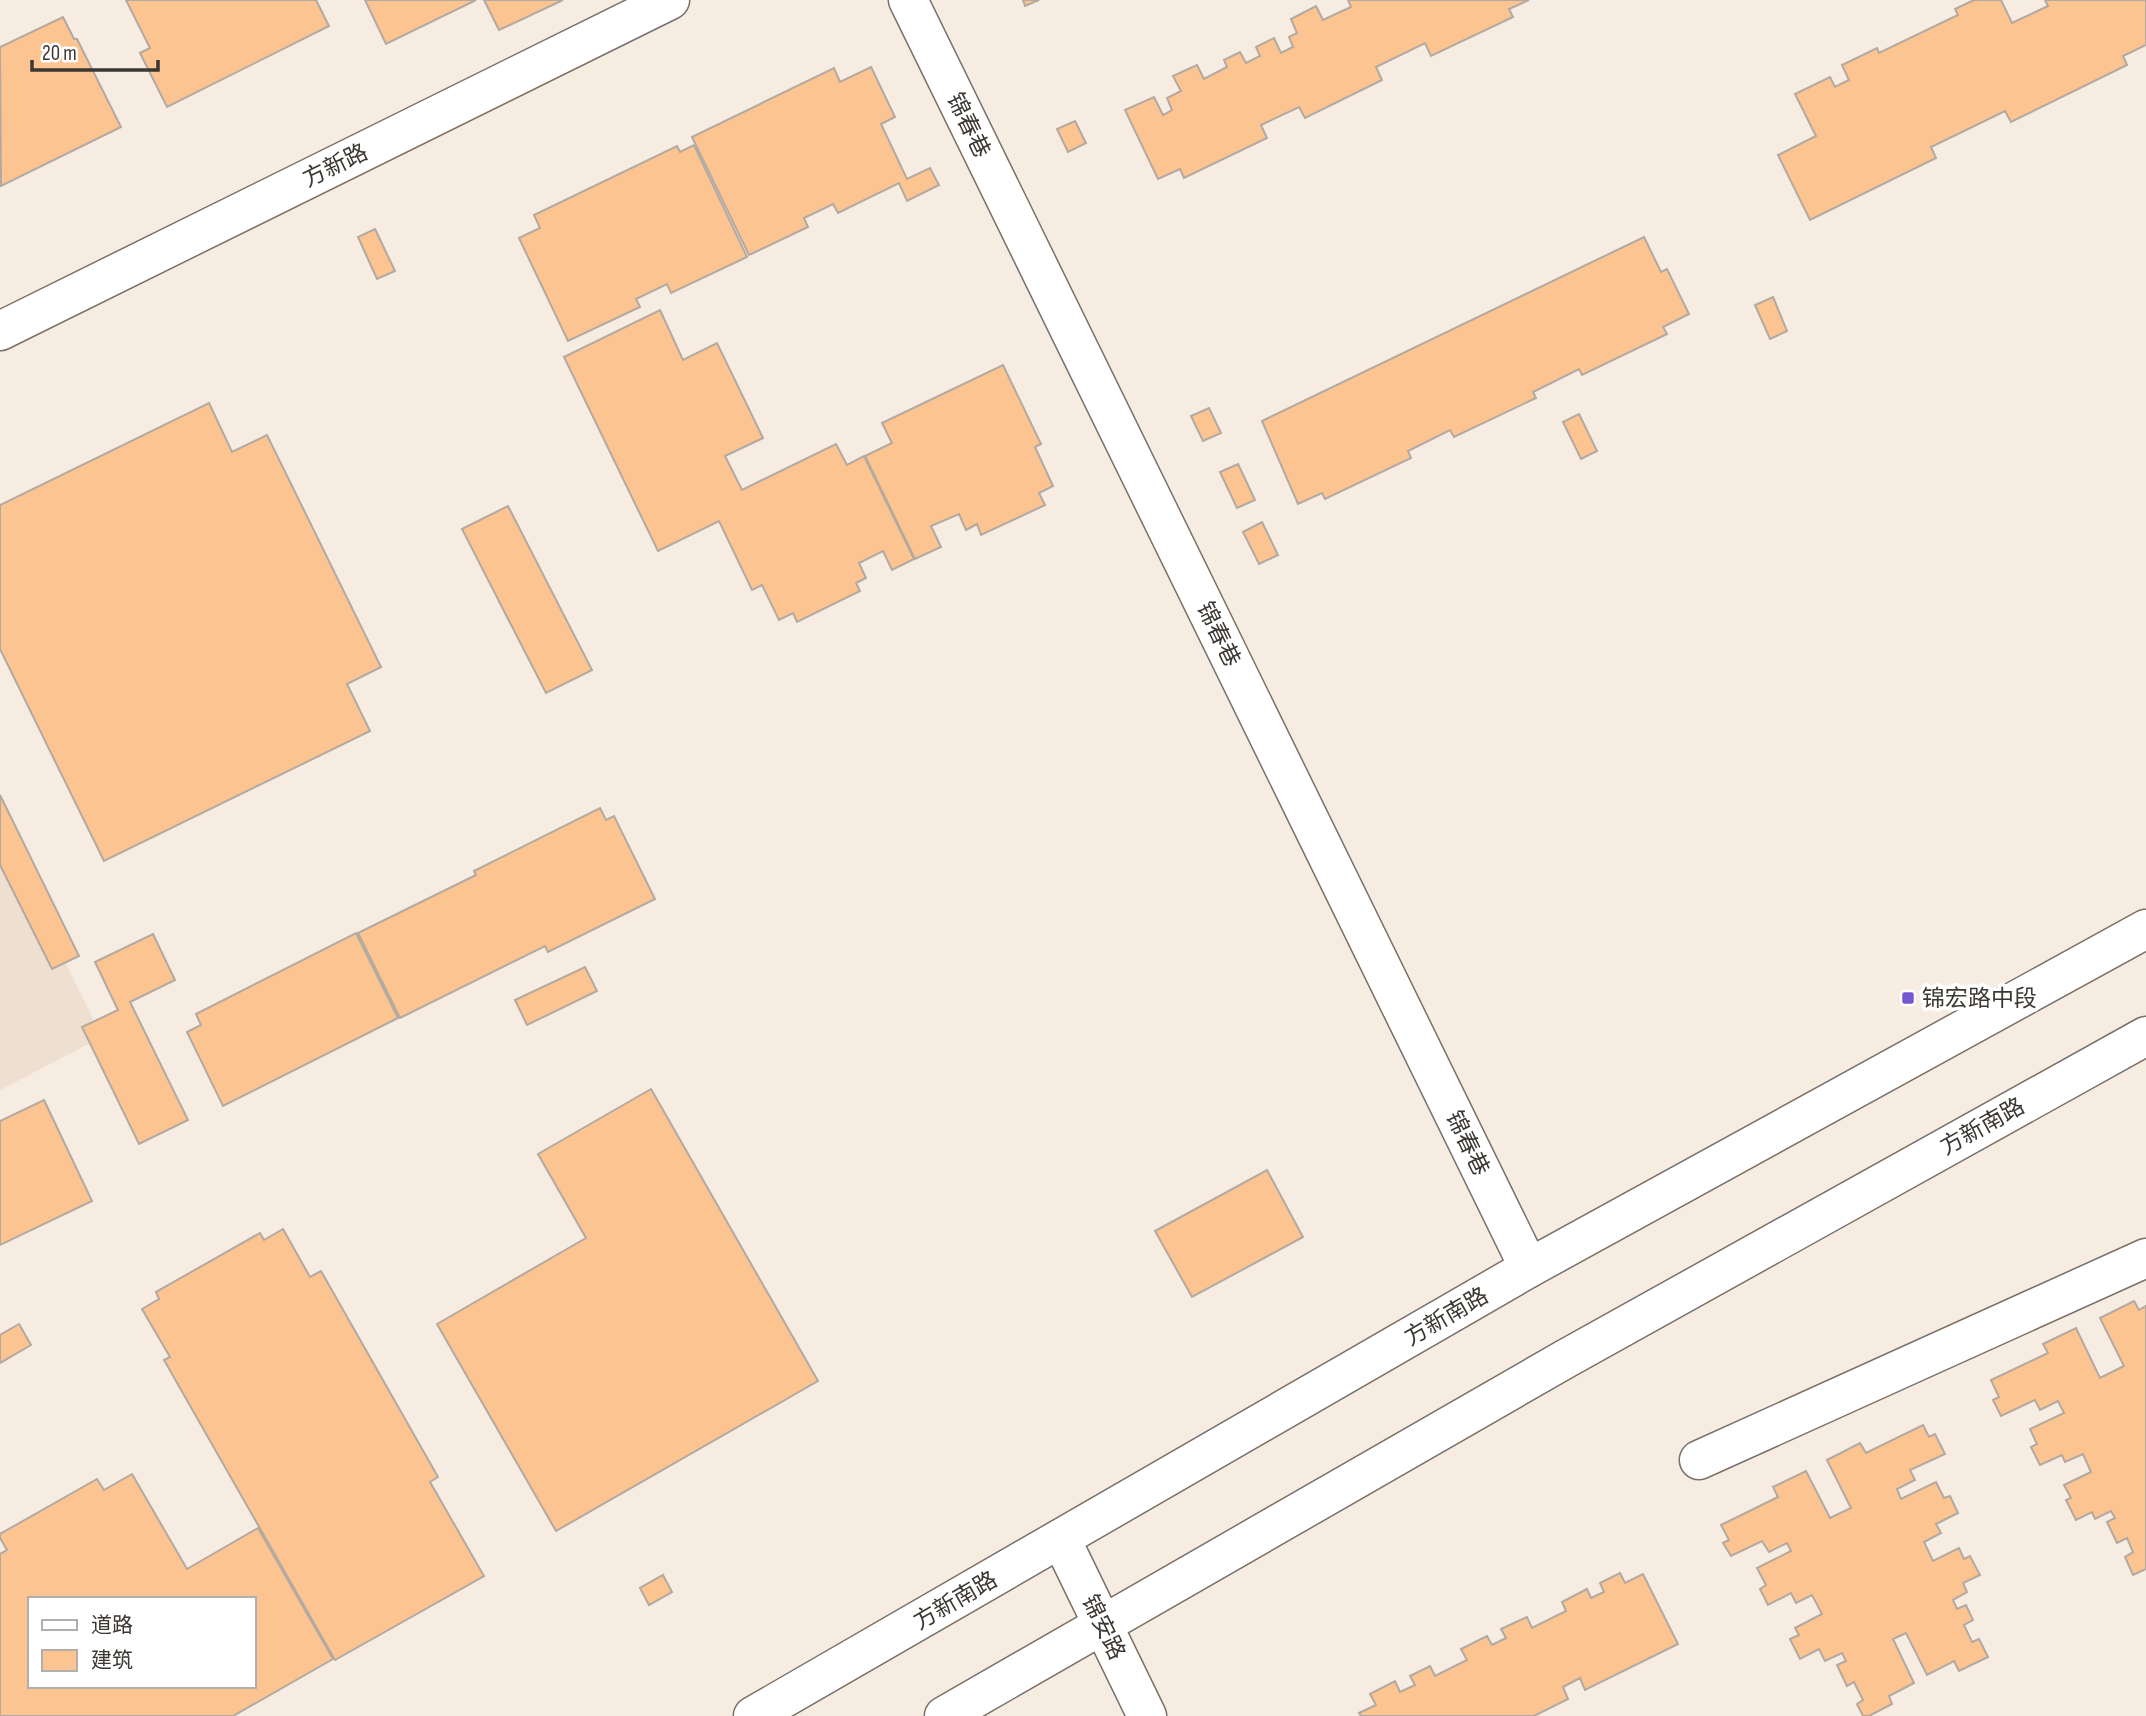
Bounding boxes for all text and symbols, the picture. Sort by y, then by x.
scale bar [32,28,158,72]
text: 20 m [42,41,77,66]
street label: 锦春巷 [940,88,996,163]
street label: 方新路 [298,138,373,194]
street label: 锦春巷 [1190,597,1246,672]
place label: 锦宏路中段 [1922,985,2037,1013]
marker: 锦宏路中段 [1900,990,1916,1006]
street label: 方新南路 [1935,1092,2030,1161]
street label: 锦春巷 [1439,1106,1495,1181]
street label: 方新南路 [1400,1282,1493,1352]
street label: 方新南路 [909,1566,1002,1636]
street label: 锦安路 [1075,1590,1131,1665]
legend [28,1597,256,1688]
text: 道路 [91,1613,133,1638]
text: 建筑 [91,1648,133,1673]

